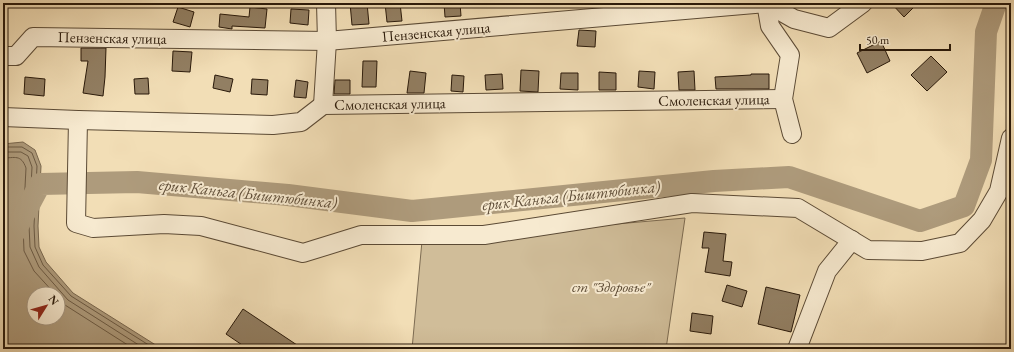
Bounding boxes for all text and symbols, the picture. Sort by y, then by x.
street label: Пензенская улица [381,17,491,46]
scale bar [860,26,950,52]
street label: Пензенская улица [57,27,167,48]
text: 50 m [866,32,890,48]
street label: Смоленская улица [658,89,770,110]
street label: Смоленская улица [334,93,446,114]
water label: ерик Каньга (Биштюбинка) [158,174,338,213]
water label: ерик Каньга (Биштюбинка) [481,176,661,215]
park label: ст "Здоровье" [572,277,652,296]
north arrow [26,286,66,326]
text: N [46,292,62,308]

